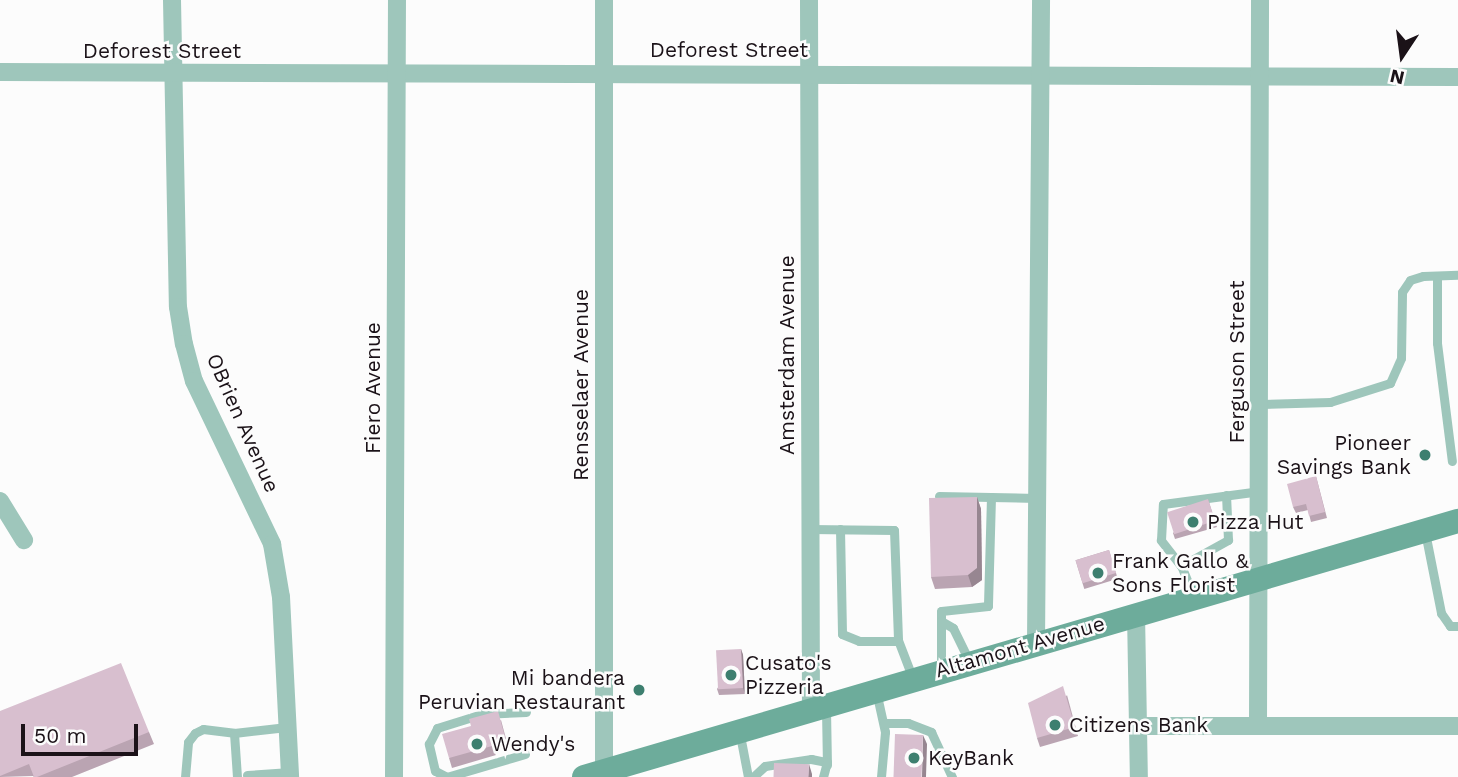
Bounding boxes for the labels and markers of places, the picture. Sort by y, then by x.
place label: Pioneer Savings Bank [1277,430,1411,480]
marker: Pioneer Savings Bank [1417,447,1433,463]
place label: Pizza Hut [1207,509,1304,535]
marker: Pizza Hut [1185,514,1201,530]
place label: Frank Gallo & Sons Florist [1112,548,1249,598]
marker: Frank Gallo & Sons Florist [1090,565,1106,581]
place label: Cusato's Pizzeria [745,650,832,700]
place label: Mi bandera Peruvian Restaurant [418,665,625,715]
marker: Cusato's Pizzeria [723,667,739,683]
marker: Mi bandera Peruvian Restaurant [631,682,647,698]
place label: Citizens Bank [1069,712,1208,738]
marker: Citizens Bank [1047,717,1063,733]
place label: Wendy's [491,731,575,757]
marker: Wendy's [469,736,485,752]
place label: KeyBank [928,745,1014,771]
marker: KeyBank [906,750,922,766]

